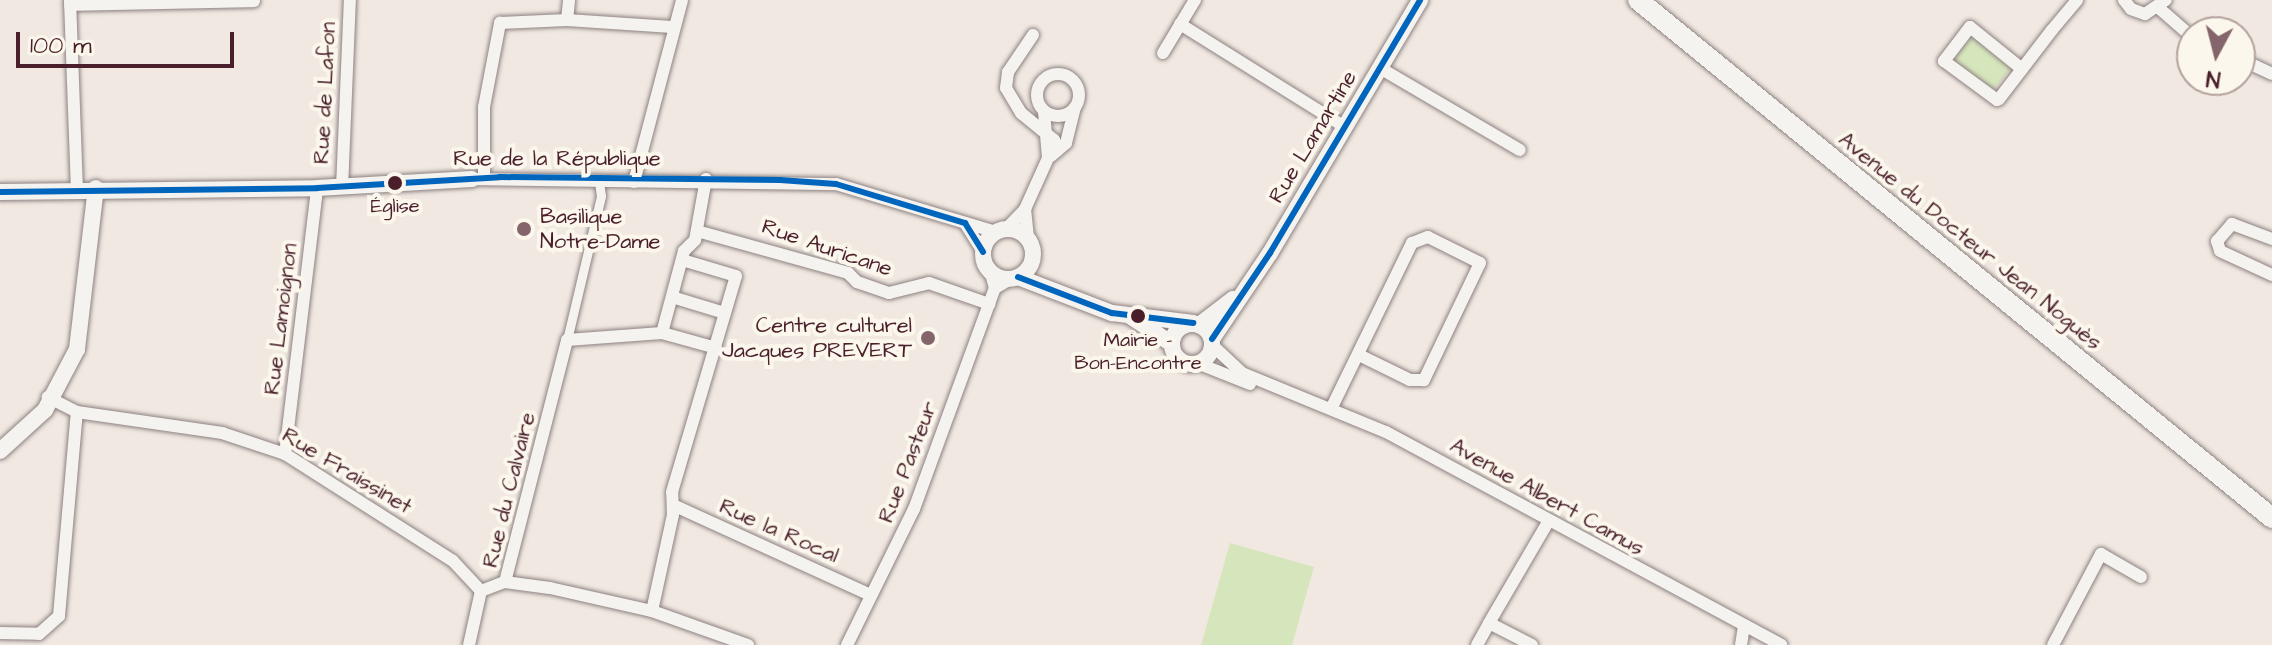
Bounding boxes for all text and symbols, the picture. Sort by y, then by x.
scale bar [20,16,238,66]
north arrow [2176,16,2256,96]
street label: Rue de Lafon [308,21,342,165]
text: 100 m [30,29,92,63]
text: N [2205,62,2222,95]
street label: Rue Lamartine [1263,66,1363,208]
street label: Avenue du Docteur Jean Noguès [1833,127,2107,355]
street label: Rue de la République [453,146,661,172]
marker: Église [387,175,403,191]
place label: Église [370,194,420,218]
place label: Basilique Notre-Dame [540,203,660,254]
street label: Rue Auricane [758,213,896,283]
marker: Basilique Notre-Dame [515,220,533,238]
street label: Rue Lamoignon [259,242,303,396]
marker: Mairie - Bon-Encontre [1130,308,1146,324]
place label: Centre culturel Jacques PREVERT [722,312,912,364]
place label: Mairie - Bon-Encontre [1074,328,1202,375]
marker: Centre culturel Jacques PREVERT [919,329,937,347]
street label: Rue Pasteur [873,398,943,526]
street label: Rue du Calvaire [477,410,541,570]
street label: Rue Fraissinet [277,422,417,520]
street label: Avenue Albert Camus [1445,433,1649,561]
street label: Rue la Rocal [715,493,843,569]

